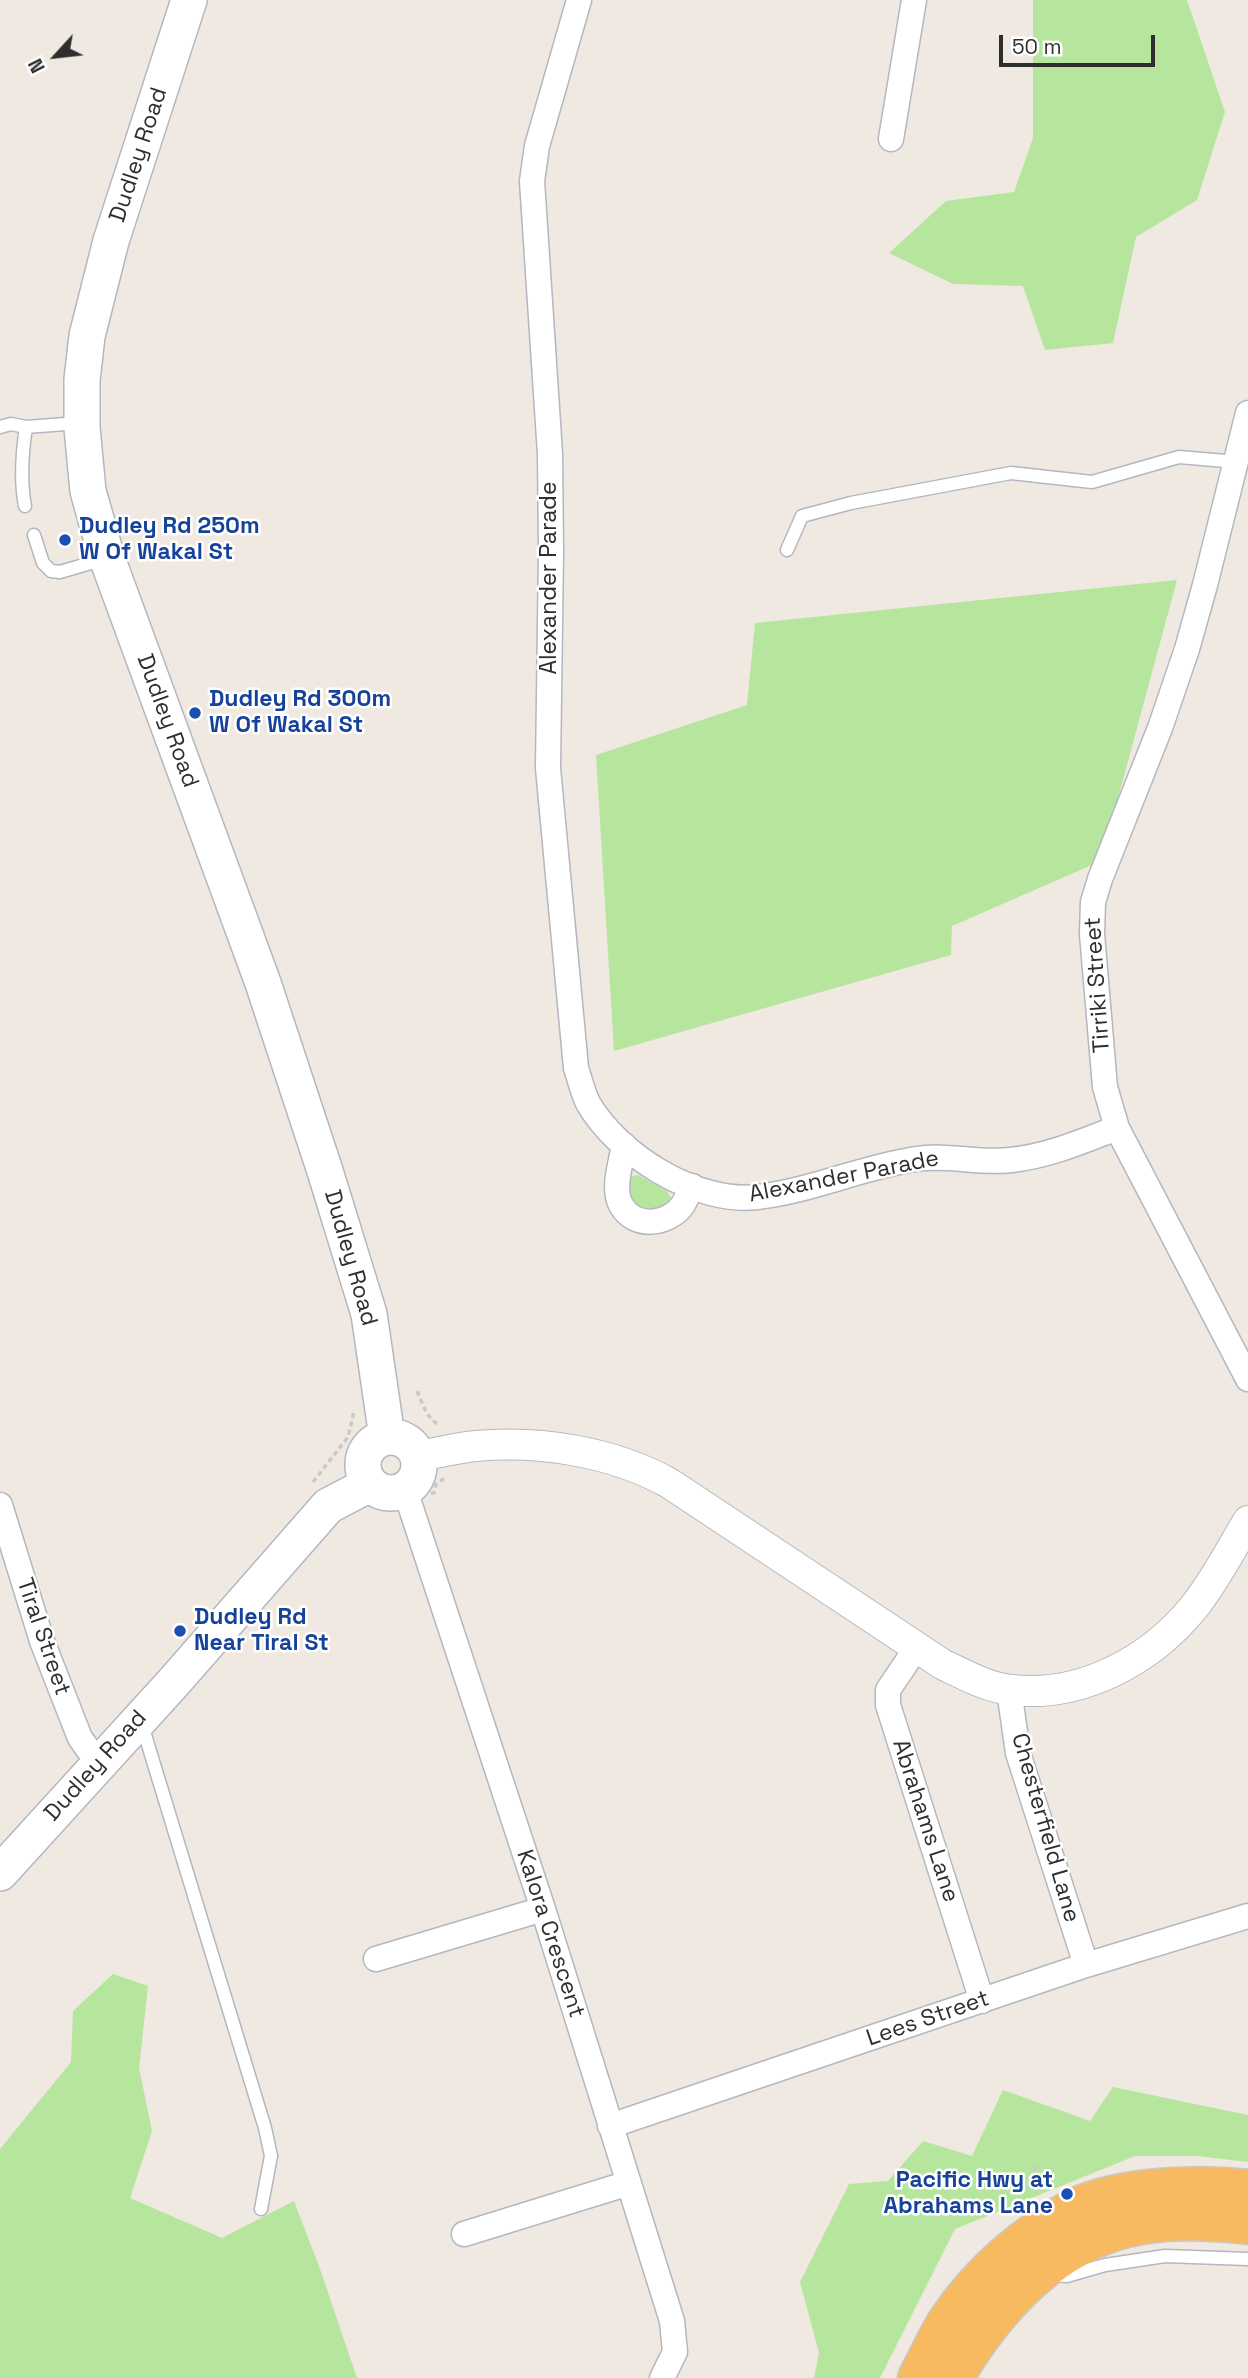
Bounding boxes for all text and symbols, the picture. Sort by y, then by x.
north arrow [21,21,91,91]
scale bar [1003,21,1159,65]
text: 50 m [1012,33,1062,60]
text: N [23,54,51,77]
street label: Dudley Road [104,84,174,226]
street label: Alexander Parade [536,481,564,675]
place label: Dudley Rd 250m W Of Wakal St [79,513,260,567]
marker: Dudley Rd 250m W Of Wakal St [57,532,73,548]
street label: Dudley Road [130,651,204,791]
place label: Dudley Rd 300m W Of Wakal St [209,686,391,740]
marker: Dudley Rd 300m W Of Wakal St [187,705,203,721]
street label: Tirriki Street [1079,916,1117,1054]
street label: Alexander Parade [747,1145,941,1209]
street label: Dudley Road [317,1187,383,1329]
street label: Tiral Street [10,1575,76,1699]
place label: Dudley Rd Near Tiral St [194,1604,329,1658]
marker: Dudley Rd Near Tiral St [172,1623,188,1639]
street label: Dudley Road [39,1705,153,1827]
street label: Chesterfield Lane [1005,1730,1085,1926]
street label: Abrahams Lane [886,1736,964,1906]
street label: Kalora Crescent [510,1847,590,2021]
street label: Lees Street [863,1985,993,2053]
place label: Pacific Hwy at Abrahams Lane [883,2167,1053,2221]
marker: Pacific Hwy at Abrahams Lane [1059,2186,1075,2202]

